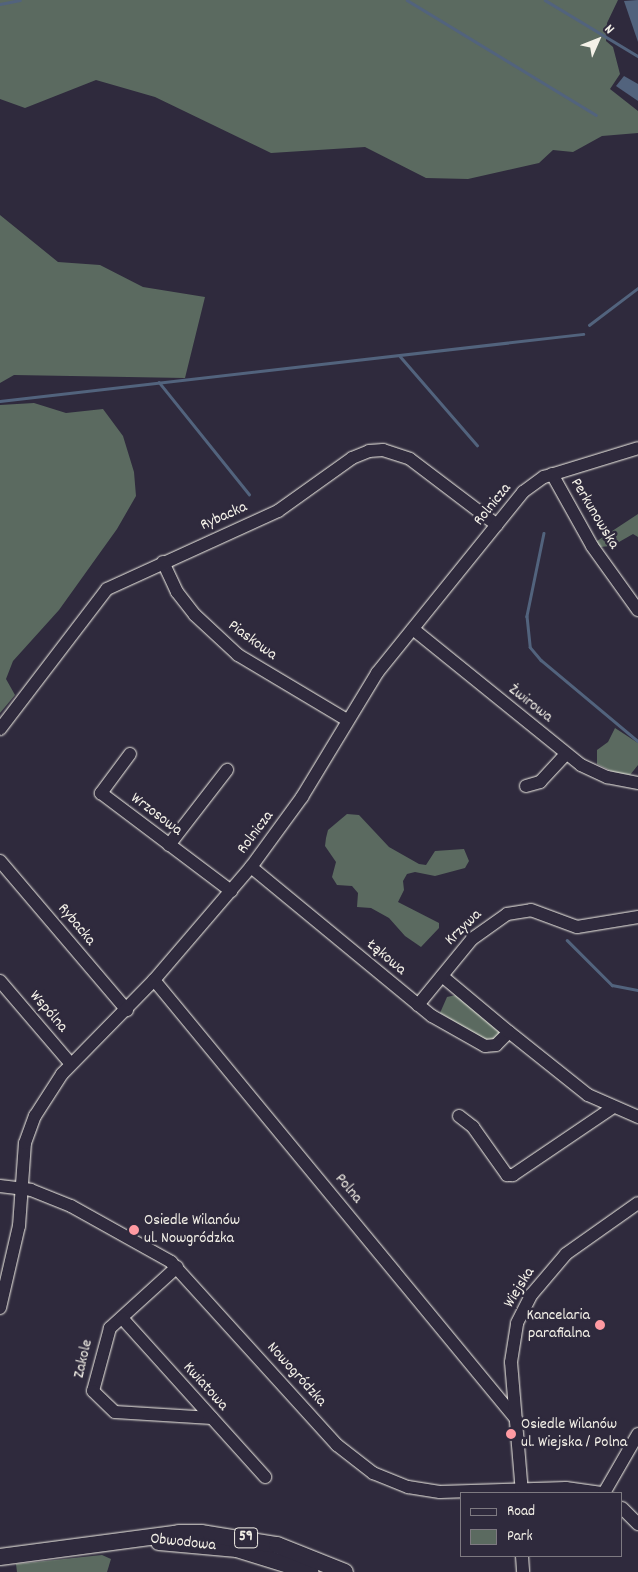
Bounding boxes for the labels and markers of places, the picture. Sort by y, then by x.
place label: Osiedle Wilanów ul. Nowgródzka [144,1211,240,1249]
marker: Osiedle Wilanów ul. Nowgródzka [128,1224,140,1236]
place label: Kancelaria parafialna [527,1306,590,1344]
marker: Kancelaria parafialna [594,1319,606,1331]
place label: Osiedle Wilanów ul. Wiejska / Polna [521,1415,627,1453]
marker: Osiedle Wilanów ul. Wiejska / Polna [505,1428,517,1440]

